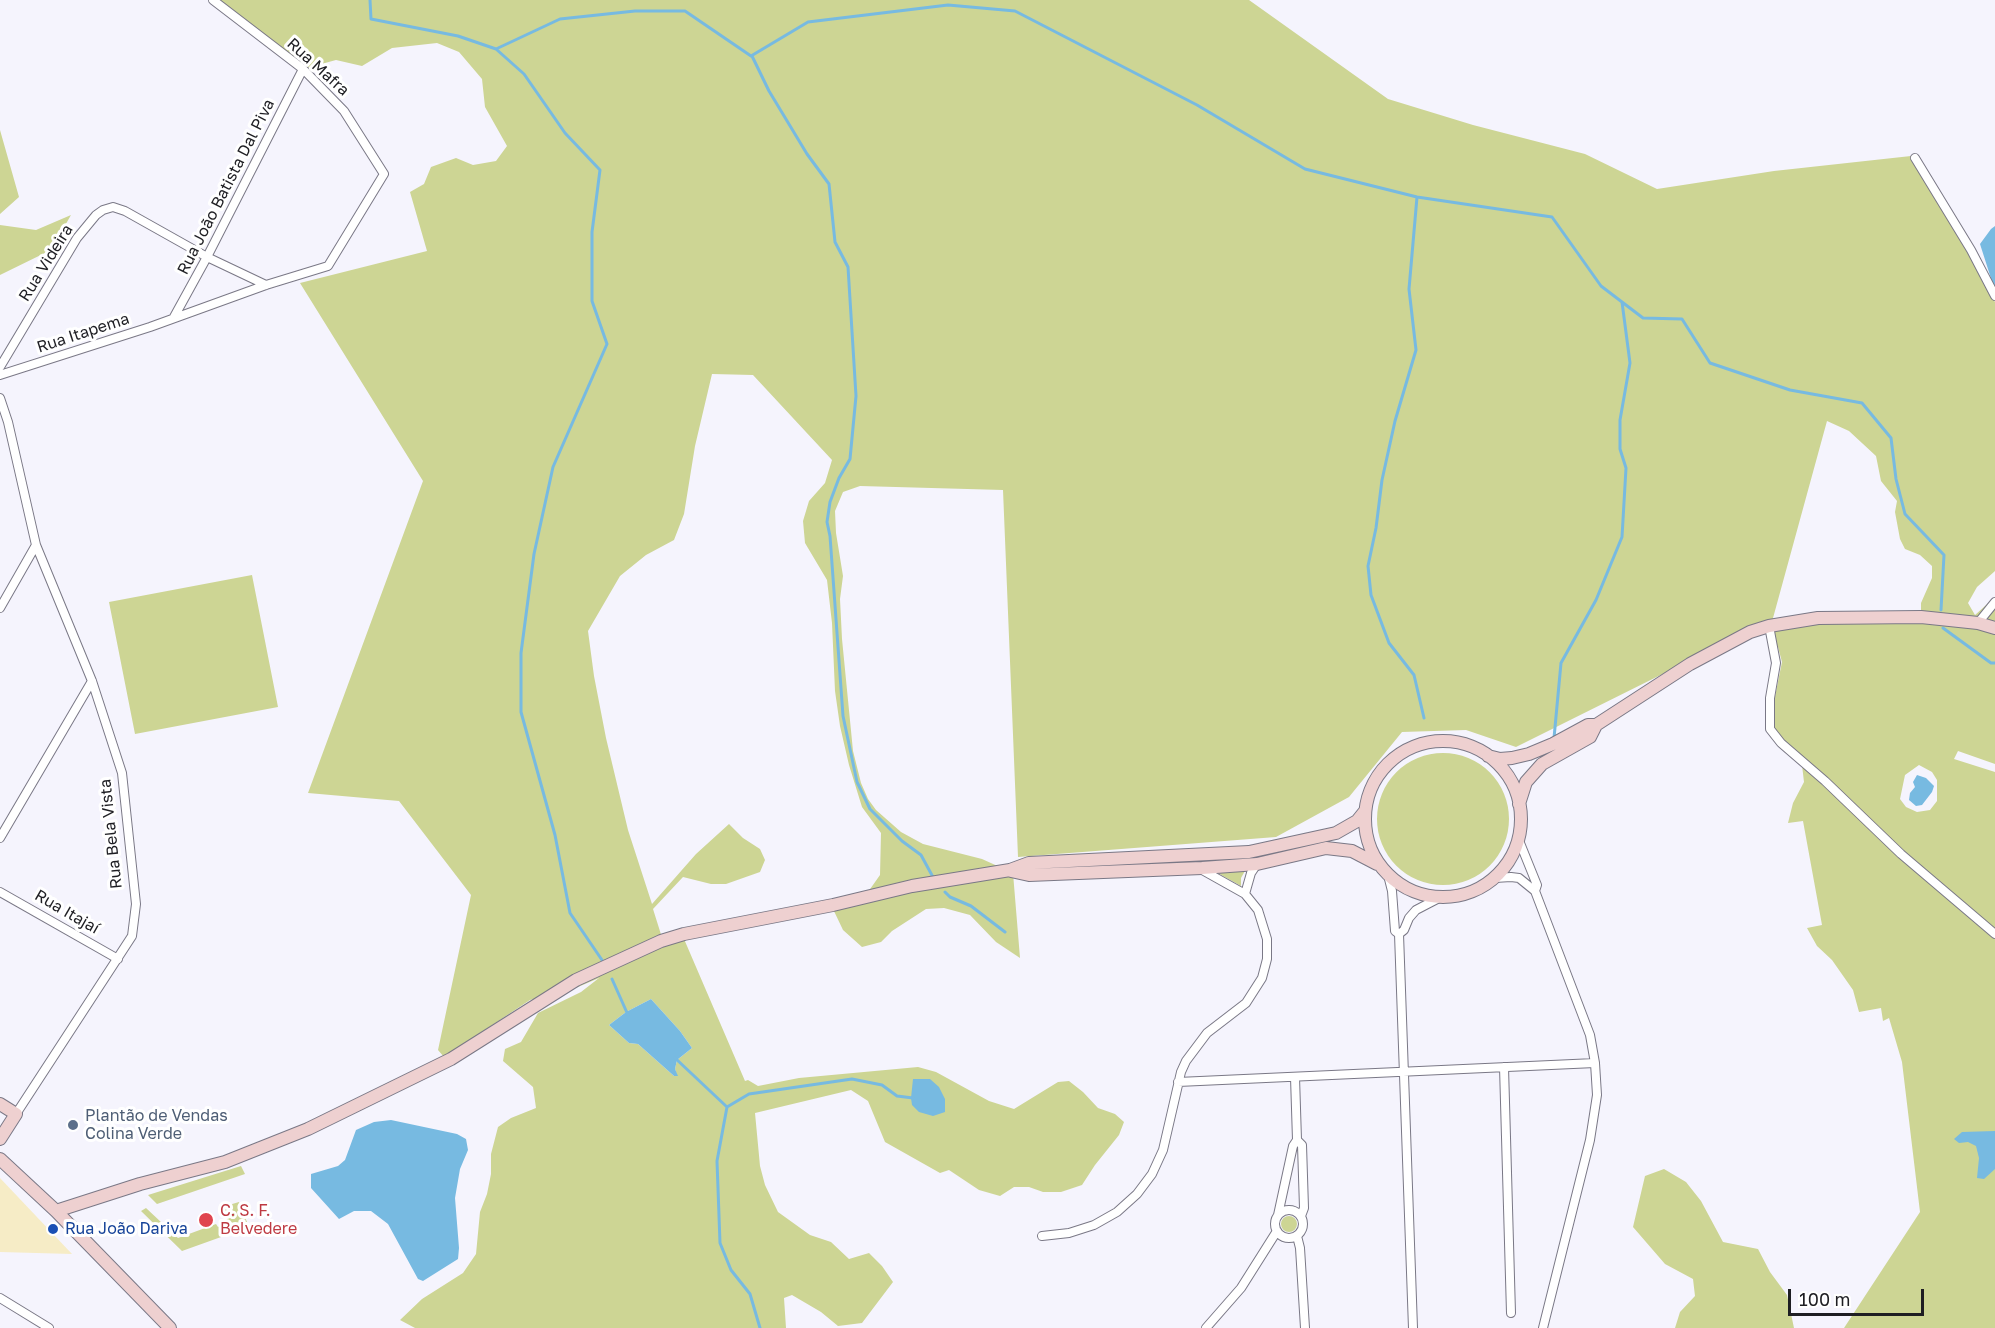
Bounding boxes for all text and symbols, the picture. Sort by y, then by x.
street label: Rua Mafra [283,34,353,100]
street label: Rua João Batista Dal Piva [173,96,279,278]
street label: Rua Videira [15,221,77,305]
street label: Rua Itapema [34,309,132,357]
street label: Rua Bela Vista [96,778,126,890]
street label: Rua Itajaí [31,886,103,938]
place label: Plantão de Vendas Colina Verde [85,1106,228,1144]
marker: Plantão de Vendas Colina Verde [66,1118,80,1132]
place label: C. S. F. Belvedere [220,1201,297,1239]
marker: C. S. F. Belvedere [197,1211,215,1229]
place label: Rua João Dariva [65,1219,188,1239]
marker: Rua João Dariva [46,1222,60,1236]
scale bar [1791,1277,1928,1315]
text: 100 m [1799,1288,1850,1310]

